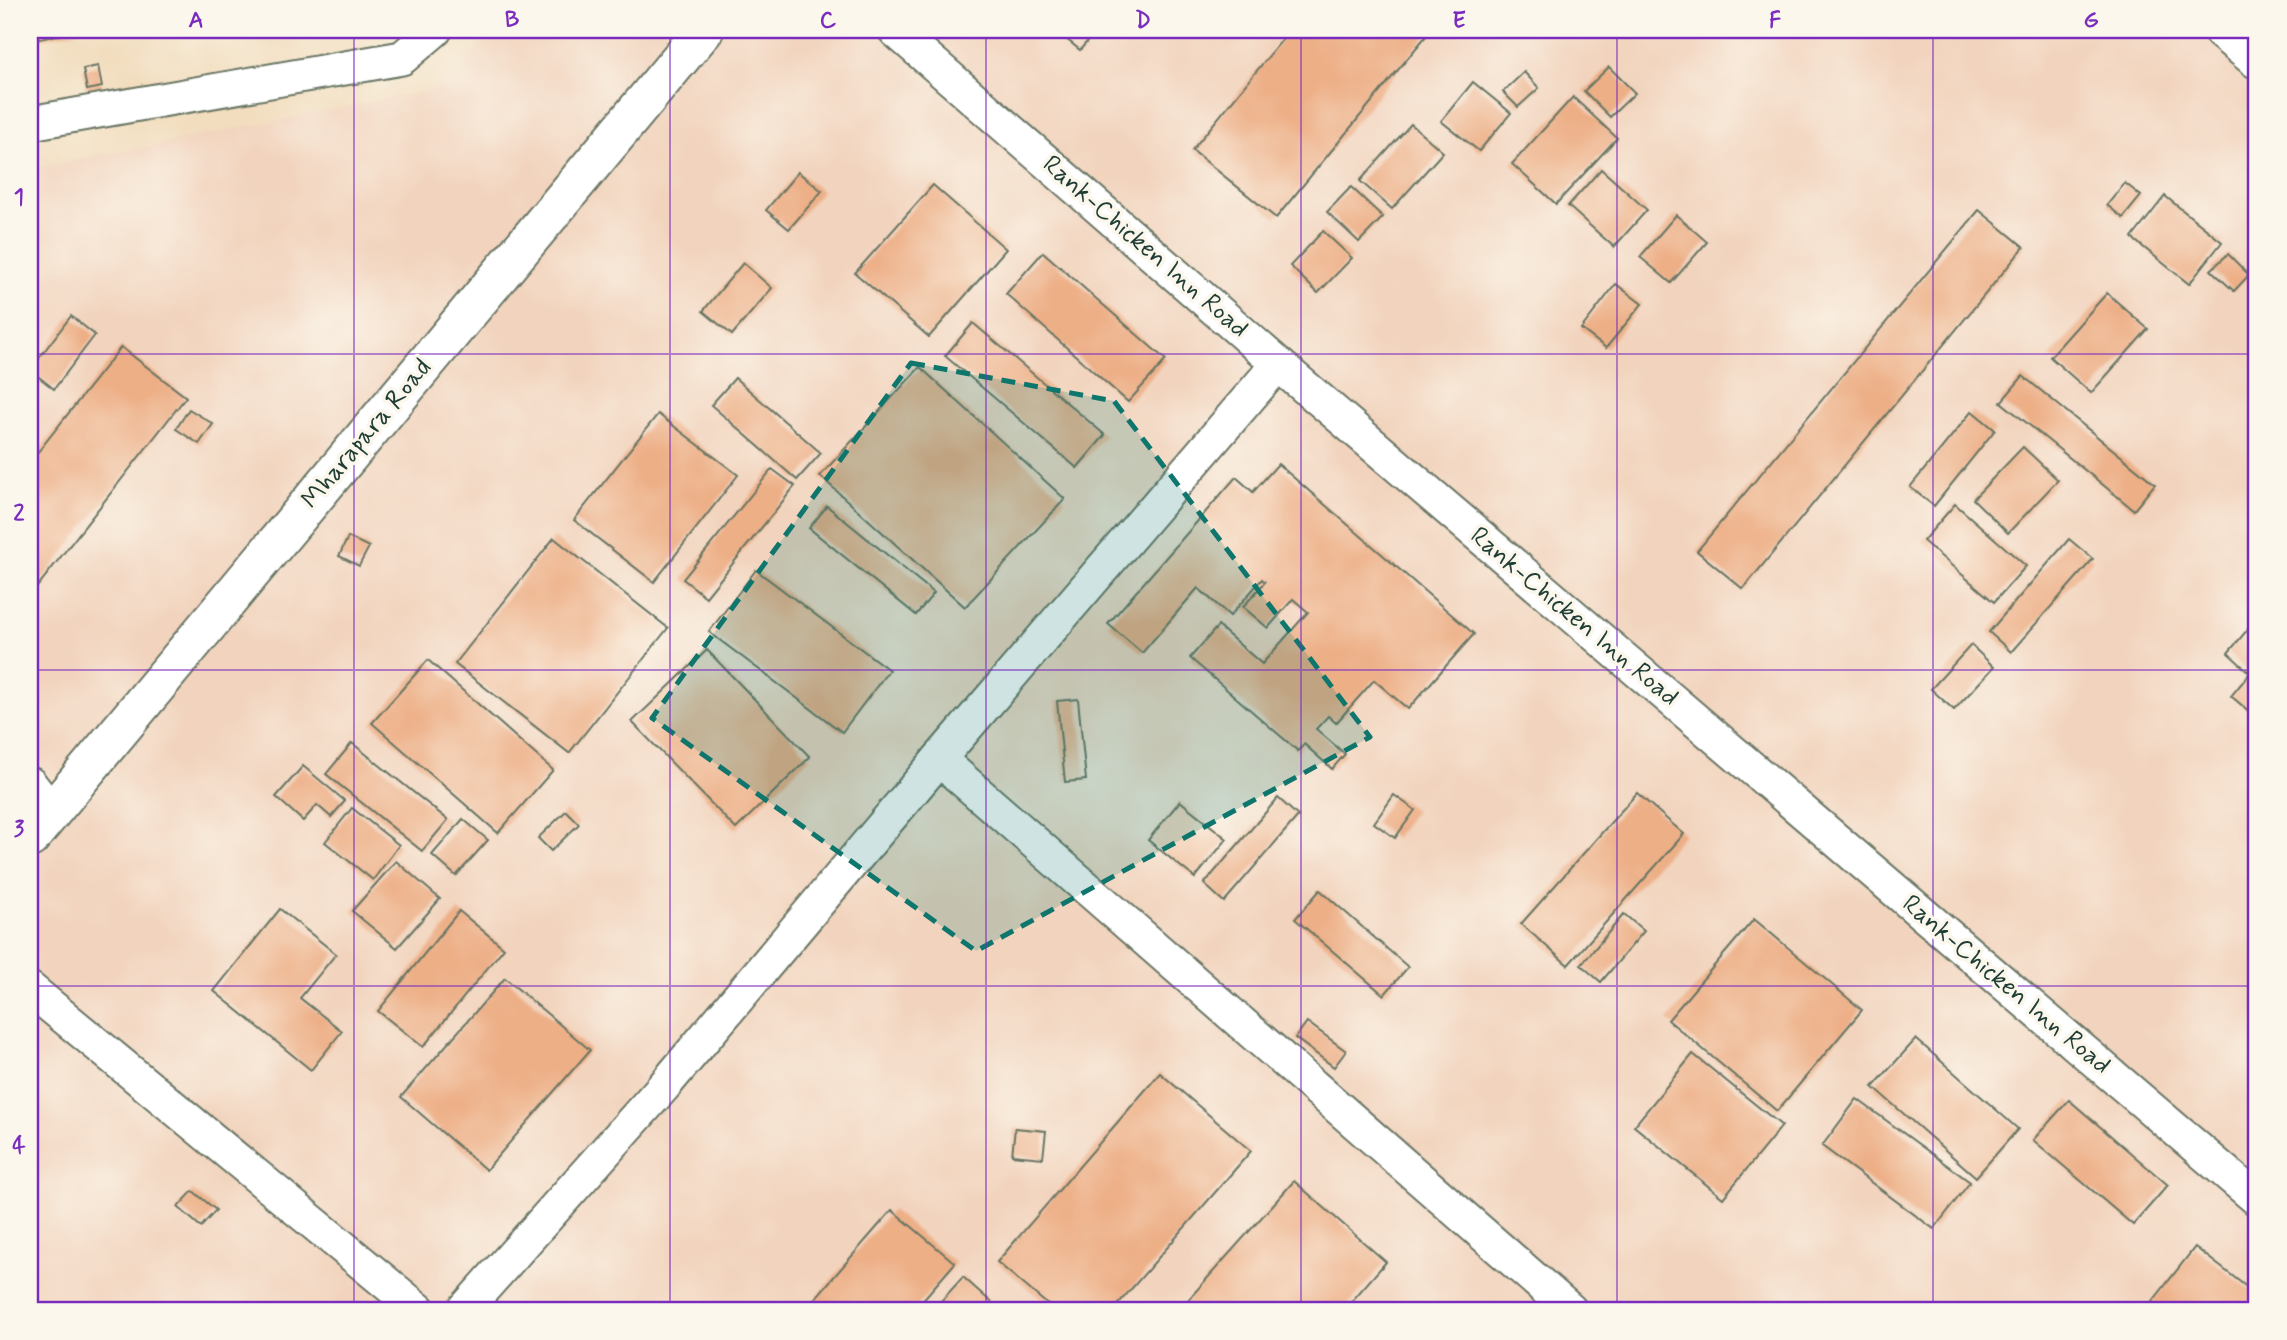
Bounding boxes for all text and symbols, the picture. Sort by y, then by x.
text: A [188,6,204,36]
text: B [505,6,520,36]
text: C [820,6,837,36]
text: D [1135,6,1151,36]
text: E [1452,6,1466,36]
text: F [1769,6,1781,36]
text: G [2083,6,2099,36]
street label: Rank-Chicken Inn Road [1035,148,1255,346]
text: 1 [14,183,24,213]
street label: Mharapara Road [294,352,440,516]
text: 2 [13,499,25,529]
street label: Rank-Chicken Inn Road [1463,520,1685,714]
text: 3 [14,815,25,845]
street label: Rank-Chicken Inn Road [1895,888,2117,1082]
text: 4 [12,1131,26,1161]

